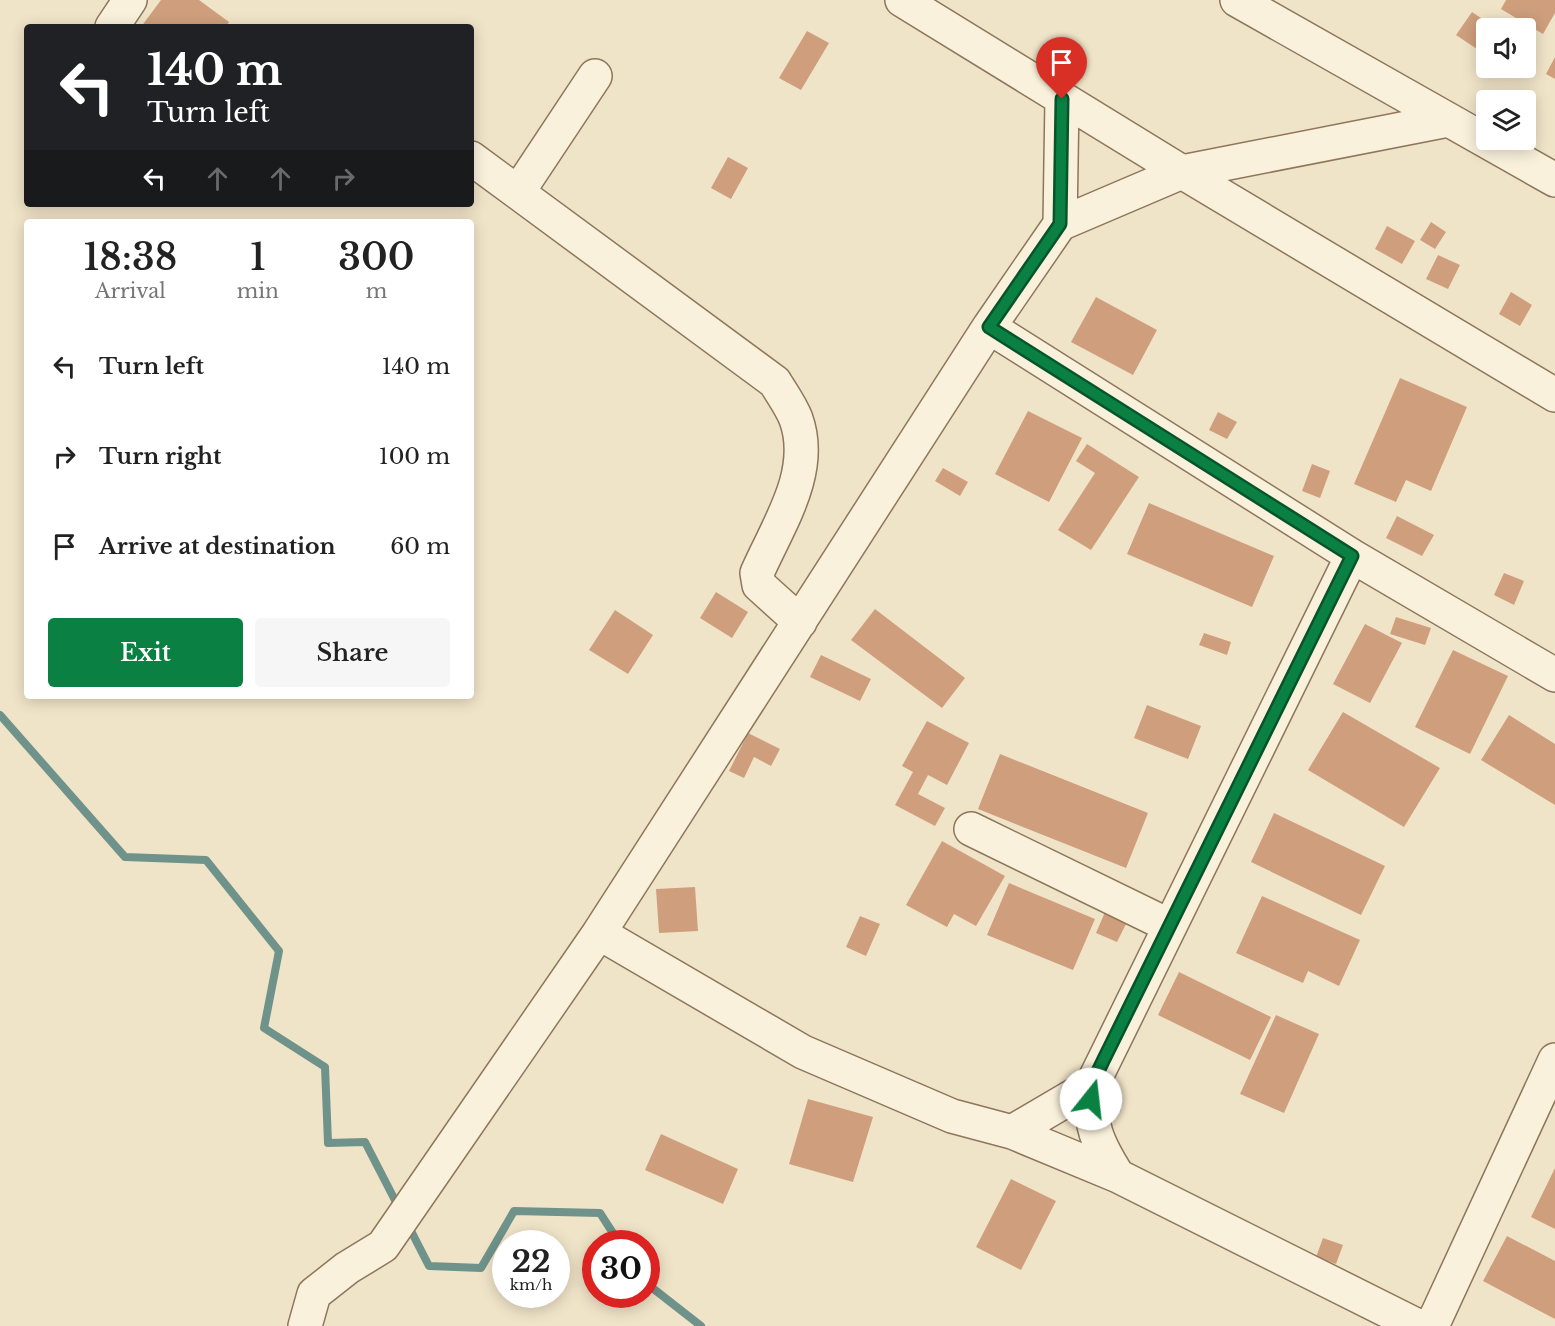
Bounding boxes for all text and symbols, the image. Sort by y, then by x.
map controls [1476,18,1536,150]
button: sound [1476,18,1536,78]
pin [1036,37,1087,99]
text: 140 m [147,44,283,96]
icon: arrive [1045,46,1078,79]
icon: left [48,48,126,126]
button: layers [1476,90,1536,150]
text: Turn left [147,96,270,129]
icon: left [138,162,171,195]
icon: ahead [201,162,234,195]
icon: ahead [264,162,297,195]
icon: right [327,162,360,195]
text: 18:38 [84,235,177,280]
text: 1 [250,235,266,280]
text: 300 [338,235,414,280]
text: Arrival [95,279,166,303]
text: min [237,279,279,303]
text: m [366,279,387,303]
icon: left [48,350,81,383]
text: Turn left [99,353,204,380]
text: 140 m [382,353,450,380]
icon: right [48,440,81,473]
text: Turn right [99,443,221,470]
text: 100 m [379,443,450,470]
icon: arrive [48,530,81,563]
text: Arrive at destination [99,533,336,560]
text: 60 m [390,533,450,560]
button: Exit [48,618,243,687]
button: Share [255,618,450,687]
position arrow [1059,1067,1123,1131]
speed limit sign: 30 [582,1230,660,1308]
text: 22 [511,1243,551,1280]
text: km/h [510,1275,552,1294]

